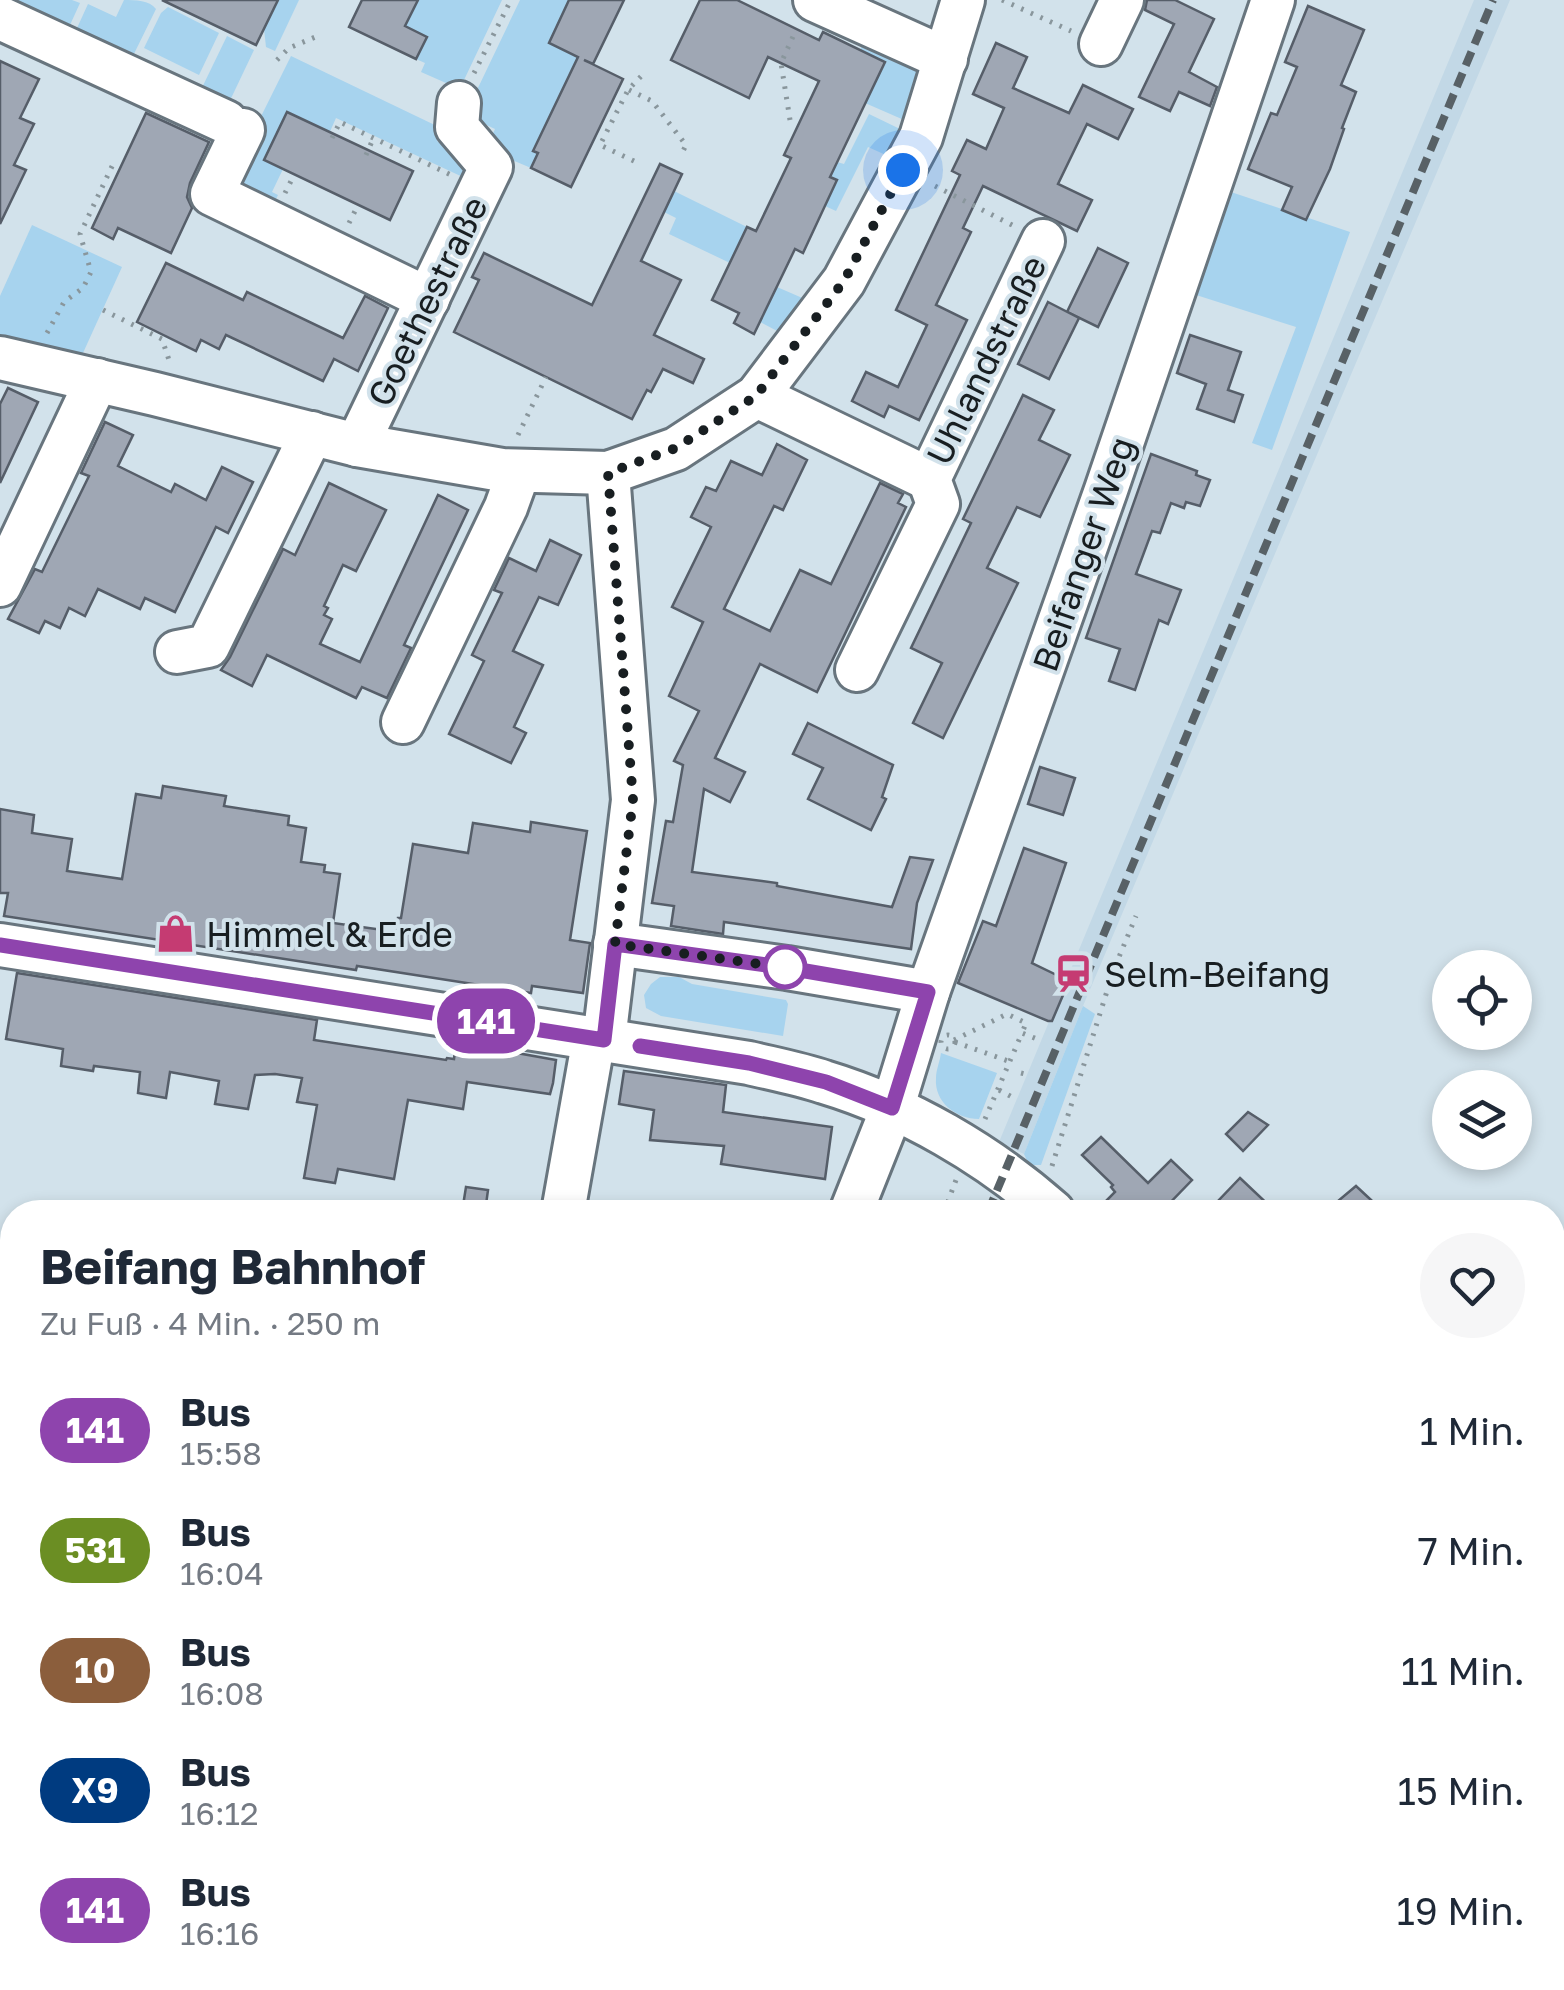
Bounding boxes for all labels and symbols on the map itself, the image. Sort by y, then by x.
your location [878,145,928,195]
street label: Goethestraße [358,189,496,413]
street label: Uhlandstraße [917,249,1055,471]
street label: Beifanger Weg [1023,431,1143,677]
shop icon: Himmel & Erde [155,913,197,955]
place label: Himmel & Erde [206,913,453,955]
unlabelled marker [764,946,806,988]
station icon: Selm-Beifang [1053,953,1095,995]
place label: Selm-Beifang [1104,953,1330,995]
line badge: 141 [428,988,544,1054]

